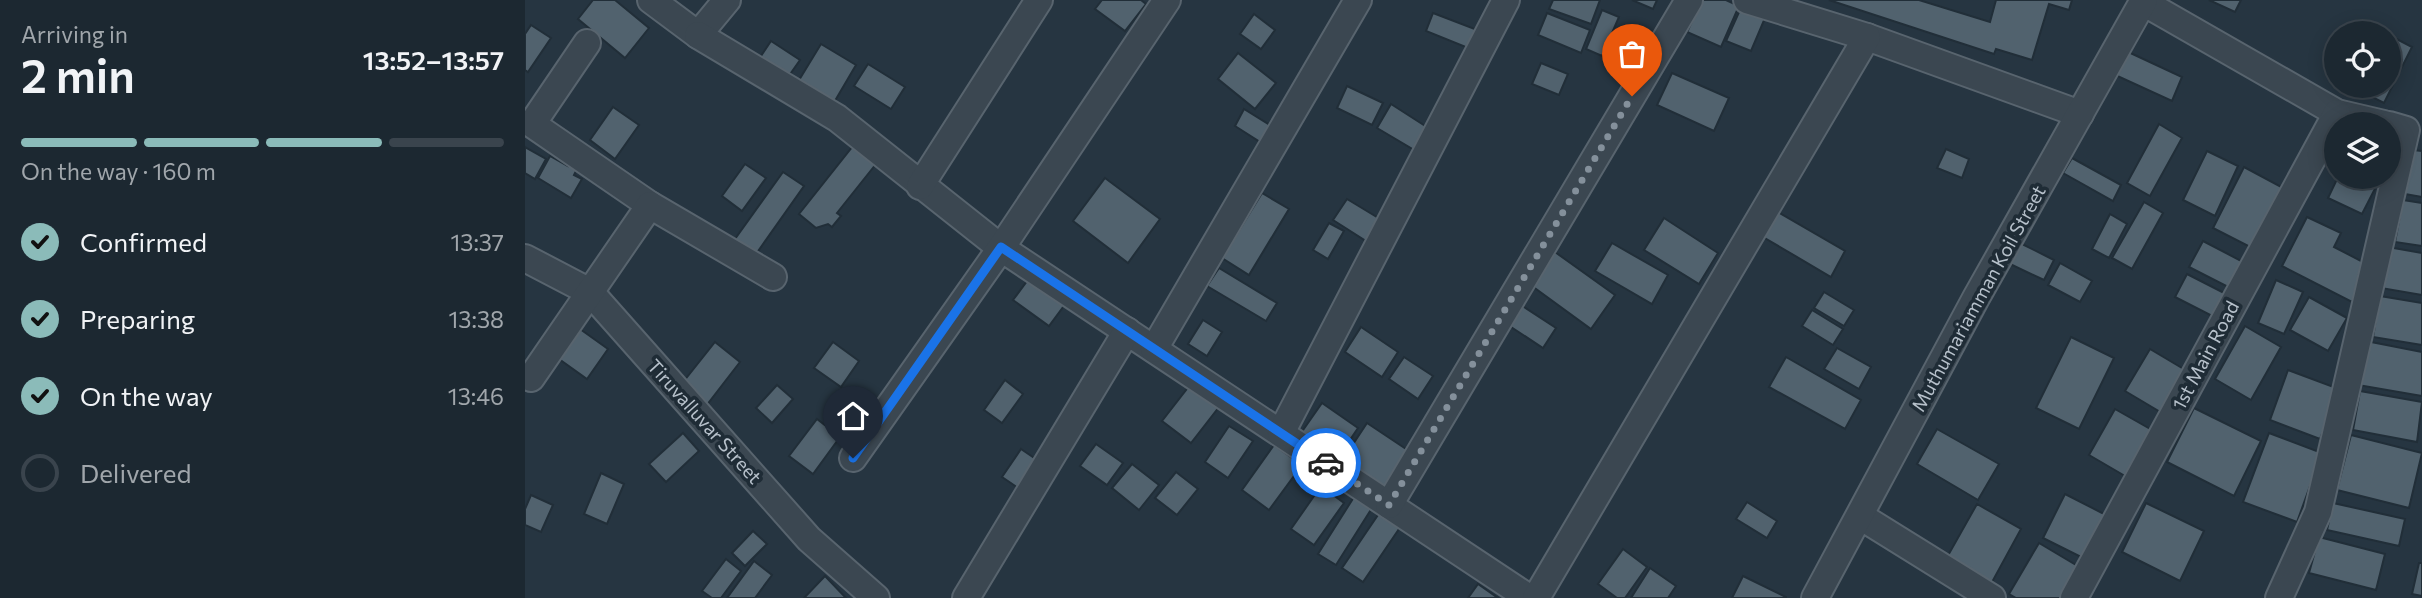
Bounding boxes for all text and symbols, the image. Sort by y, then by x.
text: Arriving in [21,20,128,48]
map controls [2324,21,2401,189]
button: locate [2324,21,2401,98]
pin [1602,24,1662,96]
icon: bag [1613,35,1651,73]
text: 13:52–13:57 [363,44,504,75]
text: 2 min [21,46,135,102]
button: layers [2324,112,2401,189]
text: On the way · 160 m [21,157,216,185]
street label: Muthumariamman Koil Street [1906,181,2050,415]
icon: check [21,223,59,261]
text: Confirmed [80,226,207,257]
text: 13:37 [450,228,504,256]
street label: 1st Main Road [2167,297,2243,413]
icon: check [21,300,59,338]
text: Preparing [80,303,195,334]
text: 13:38 [449,305,504,333]
street label: Tiruvalluvar Street [643,354,767,488]
icon: check [21,377,59,415]
text: On the way [80,380,213,411]
text: 13:46 [448,382,504,410]
pin [823,386,883,458]
icon: home [834,397,872,435]
courier [1291,428,1361,498]
icon: car [1307,444,1345,482]
text: Delivered [80,457,191,488]

